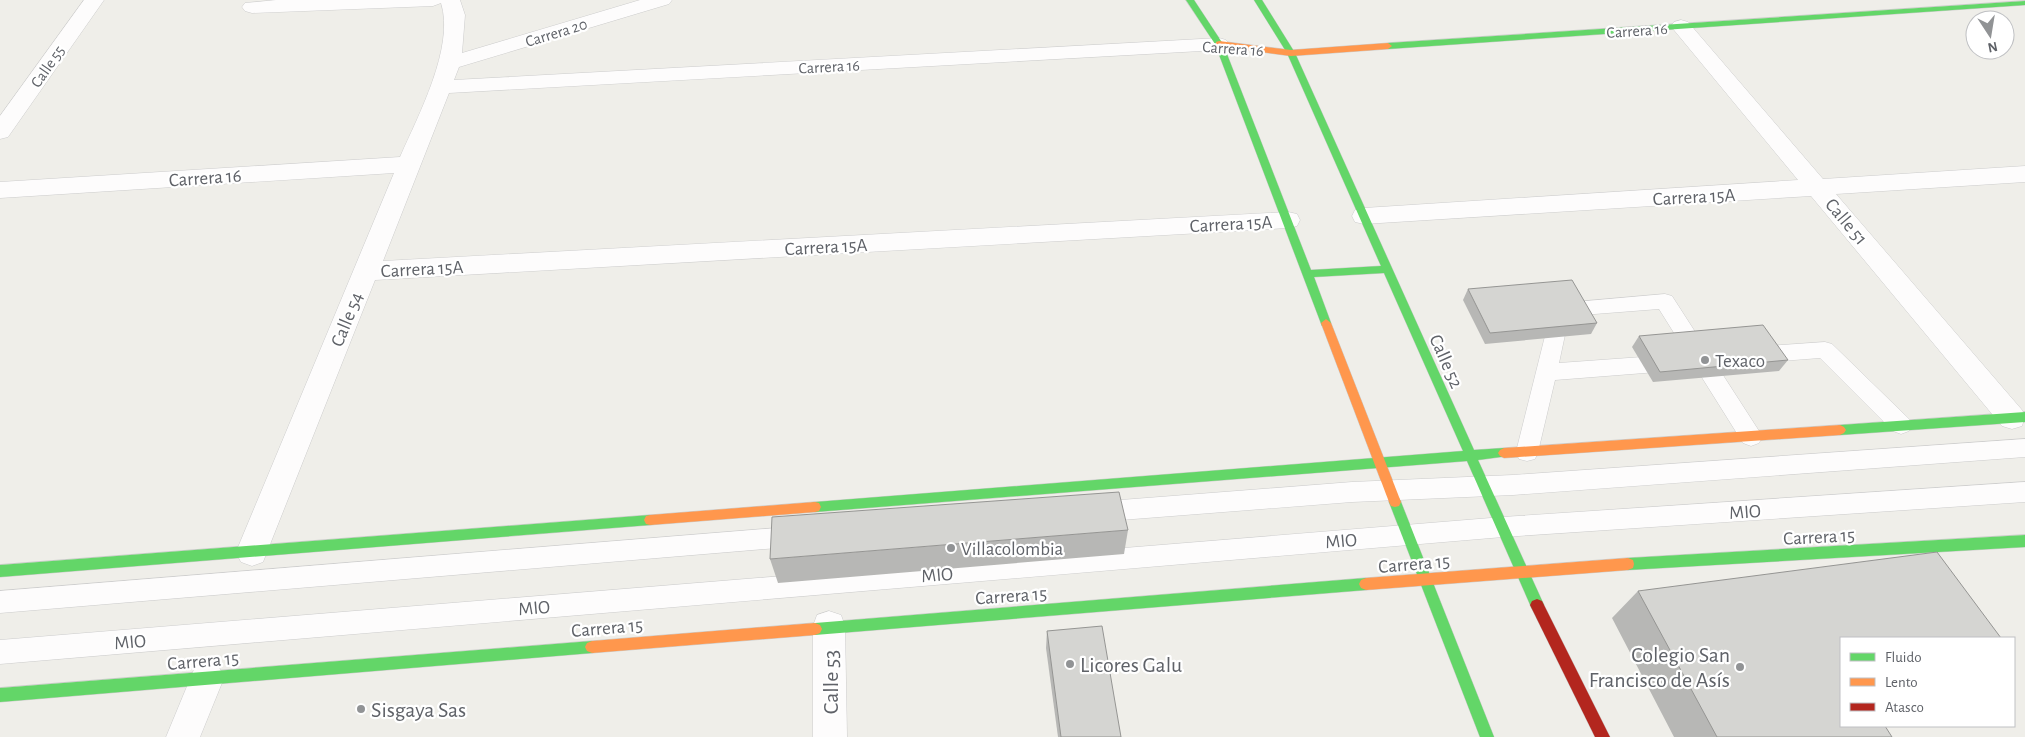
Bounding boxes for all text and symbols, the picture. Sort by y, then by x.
north arrow [1965,10,2015,60]
street label: Carrera 20 [523,16,589,50]
street label: Carrera 16 [1606,21,1668,41]
street label: Carrera 16 [1202,39,1264,59]
text: N [1986,39,1999,55]
street label: Calle 55 [28,43,68,90]
street label: Carrera 16 [798,57,860,77]
street label: Carrera 16 [168,166,242,191]
street label: Carrera 15A [1652,186,1736,209]
street label: Calle 51 [1821,195,1871,249]
street label: Carrera 15A [1189,213,1273,236]
street label: Carrera 15A [784,236,868,259]
street label: Carrera 15A [380,258,464,281]
street label: Calle 54 [328,290,367,350]
street label: Calle 52 [1425,332,1466,392]
place label: Texaco [1715,352,1765,371]
marker: Texaco [1699,354,1711,366]
street label: MIO [1729,502,1762,523]
street label: Carrera 15 [1783,526,1855,549]
street label: MIO [1324,531,1358,552]
place label: Villacolombia [961,540,1063,559]
marker: Villacolombia [945,542,957,554]
street label: Carrera 15 [1378,552,1451,577]
street label: MIO [920,565,954,586]
street label: Carrera 15 [975,585,1048,608]
street label: MIO [517,598,551,619]
street label: Carrera 15 [571,616,644,641]
street label: MIO [113,632,147,653]
legend [1840,637,2015,727]
place label: Colegio San Francisco de Asís [1589,644,1730,691]
street label: Carrera 15 [167,649,240,674]
street label: Calle 53 [820,650,842,714]
text: Fluido [1885,650,1922,665]
place label: Licores Galu [1080,654,1182,676]
marker: Licores Galu [1064,658,1076,670]
marker: Colegio San Francisco de Asís [1734,661,1746,673]
text: Lento [1885,675,1918,690]
place label: Sisgaya Sas [371,699,466,721]
text: Atasco [1885,700,1924,715]
marker: Sisgaya Sas [355,703,367,715]

